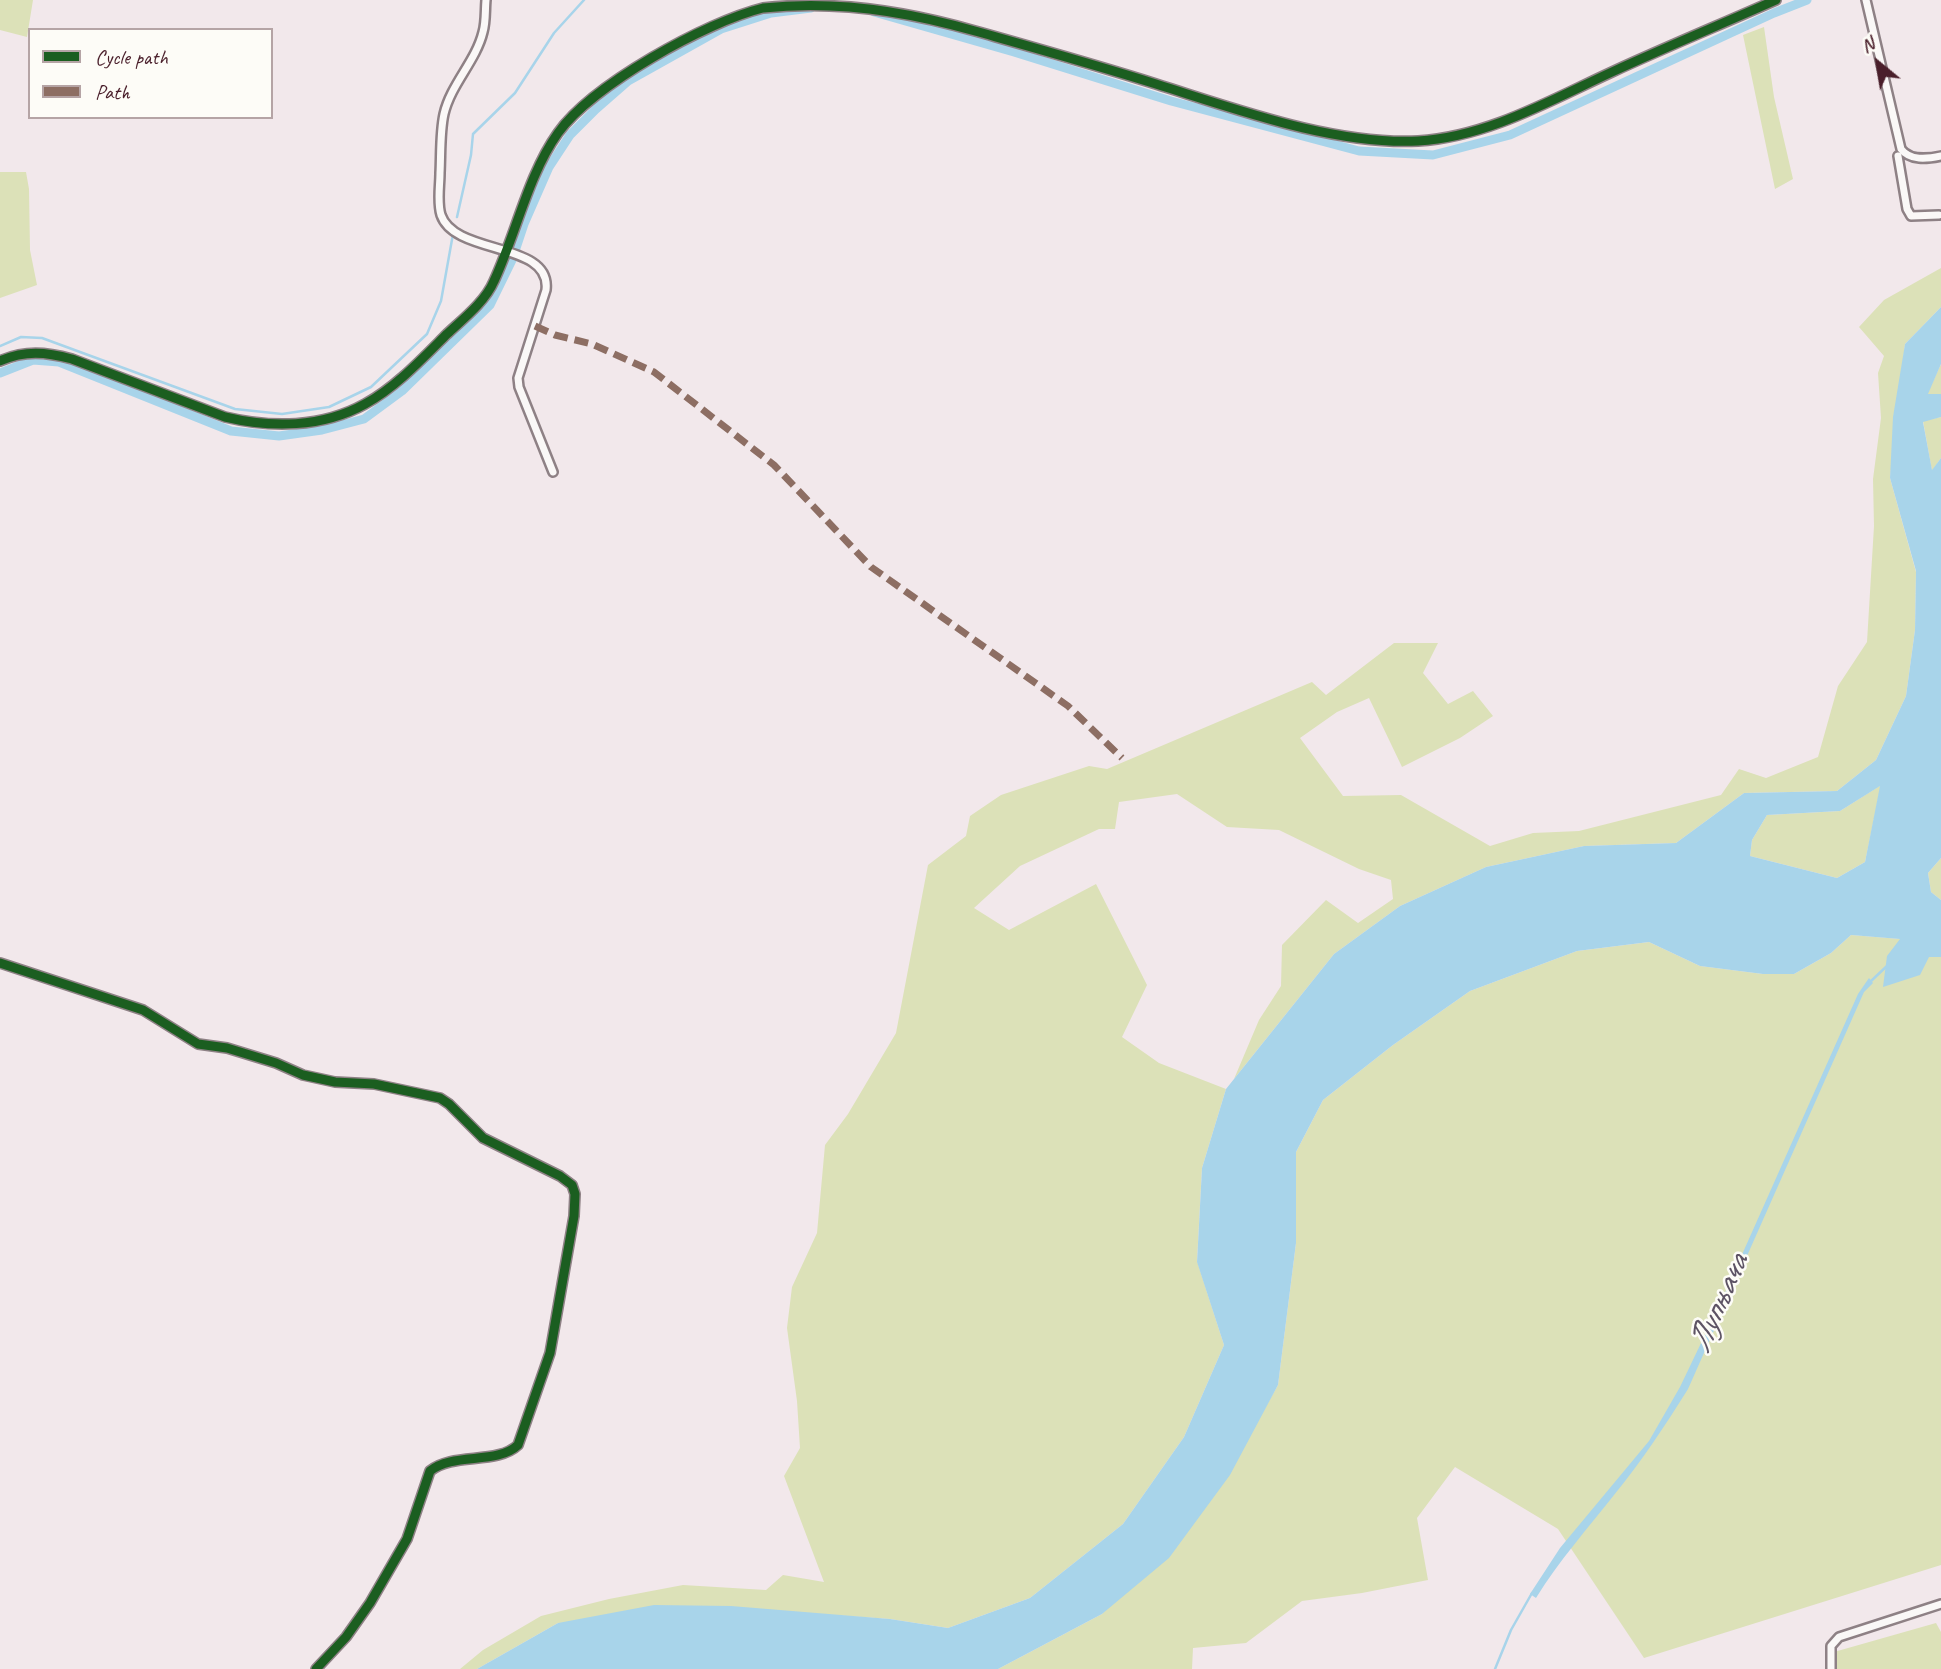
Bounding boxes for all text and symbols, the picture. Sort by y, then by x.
legend [28,28,273,119]
north arrow [1843,28,1913,98]
text: N [1856,31,1879,58]
text: Cycle path [95,44,168,70]
text: Path [95,79,130,105]
water label: Лупњача [1679,1248,1759,1360]

